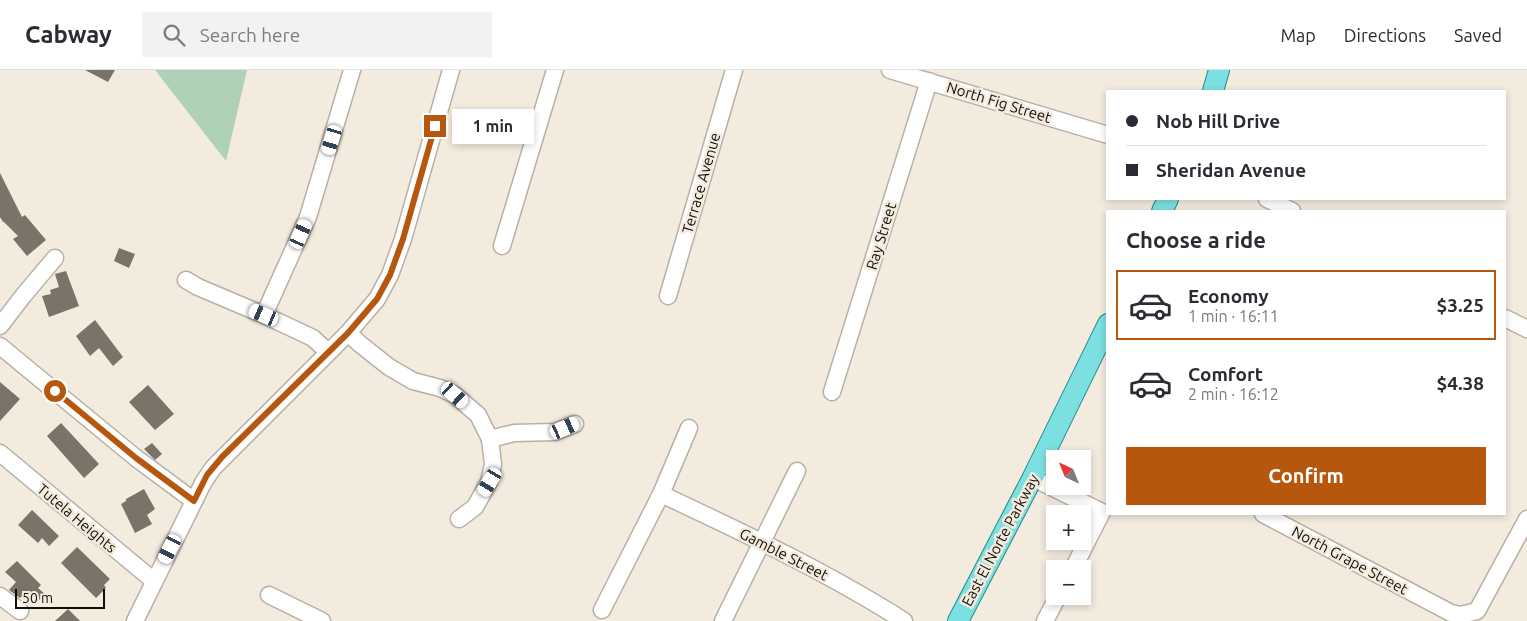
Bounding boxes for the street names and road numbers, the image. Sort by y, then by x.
street label: North Fig Street [945,78,1053,126]
street label: Terrace Avenue [678,131,724,235]
street label: Ray Street [863,200,899,272]
street label: East El Norte Parkway [958,471,1042,609]
street label: Tutela Heights [34,480,120,556]
street label: North Grape Street [1289,522,1411,598]
street label: Gamble Street [737,524,831,584]

